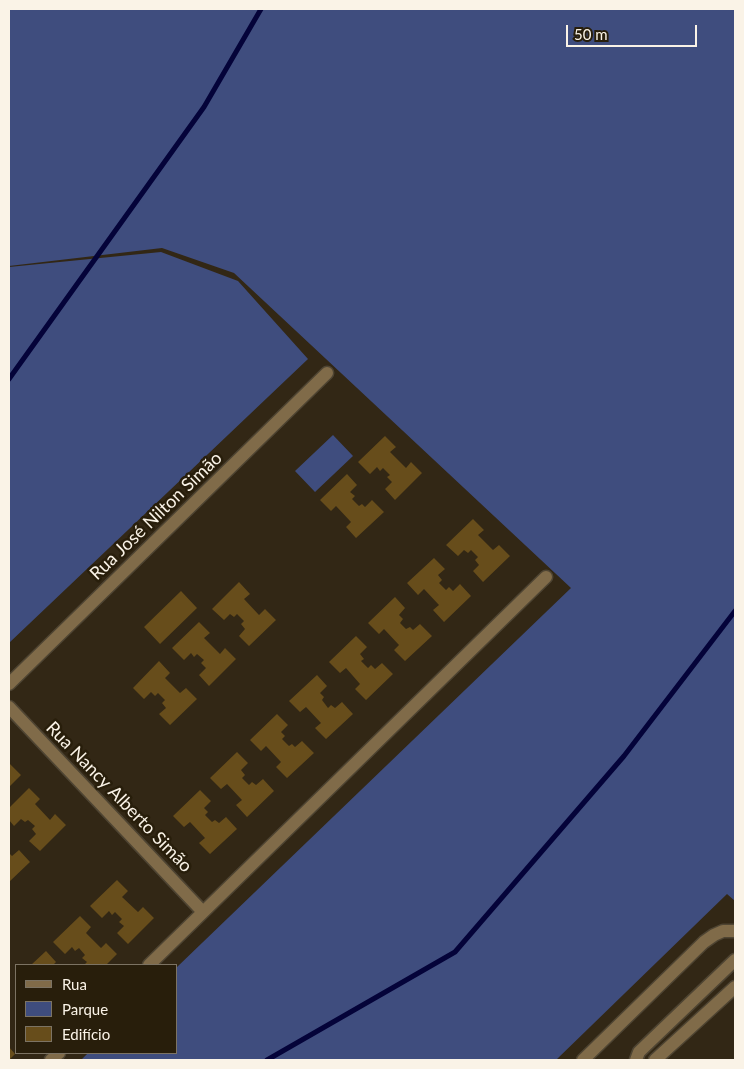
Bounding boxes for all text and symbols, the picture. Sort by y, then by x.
scale bar [569,15,700,47]
text: 50 m [574,25,608,43]
street label: Rua José Nilton Simão [85,447,227,585]
street label: Rua Nancy Alberto Simão [41,717,197,877]
legend [15,964,178,1054]
text: Rua [62,975,87,993]
text: Parque [62,1000,108,1018]
text: Edifício [62,1025,110,1043]

